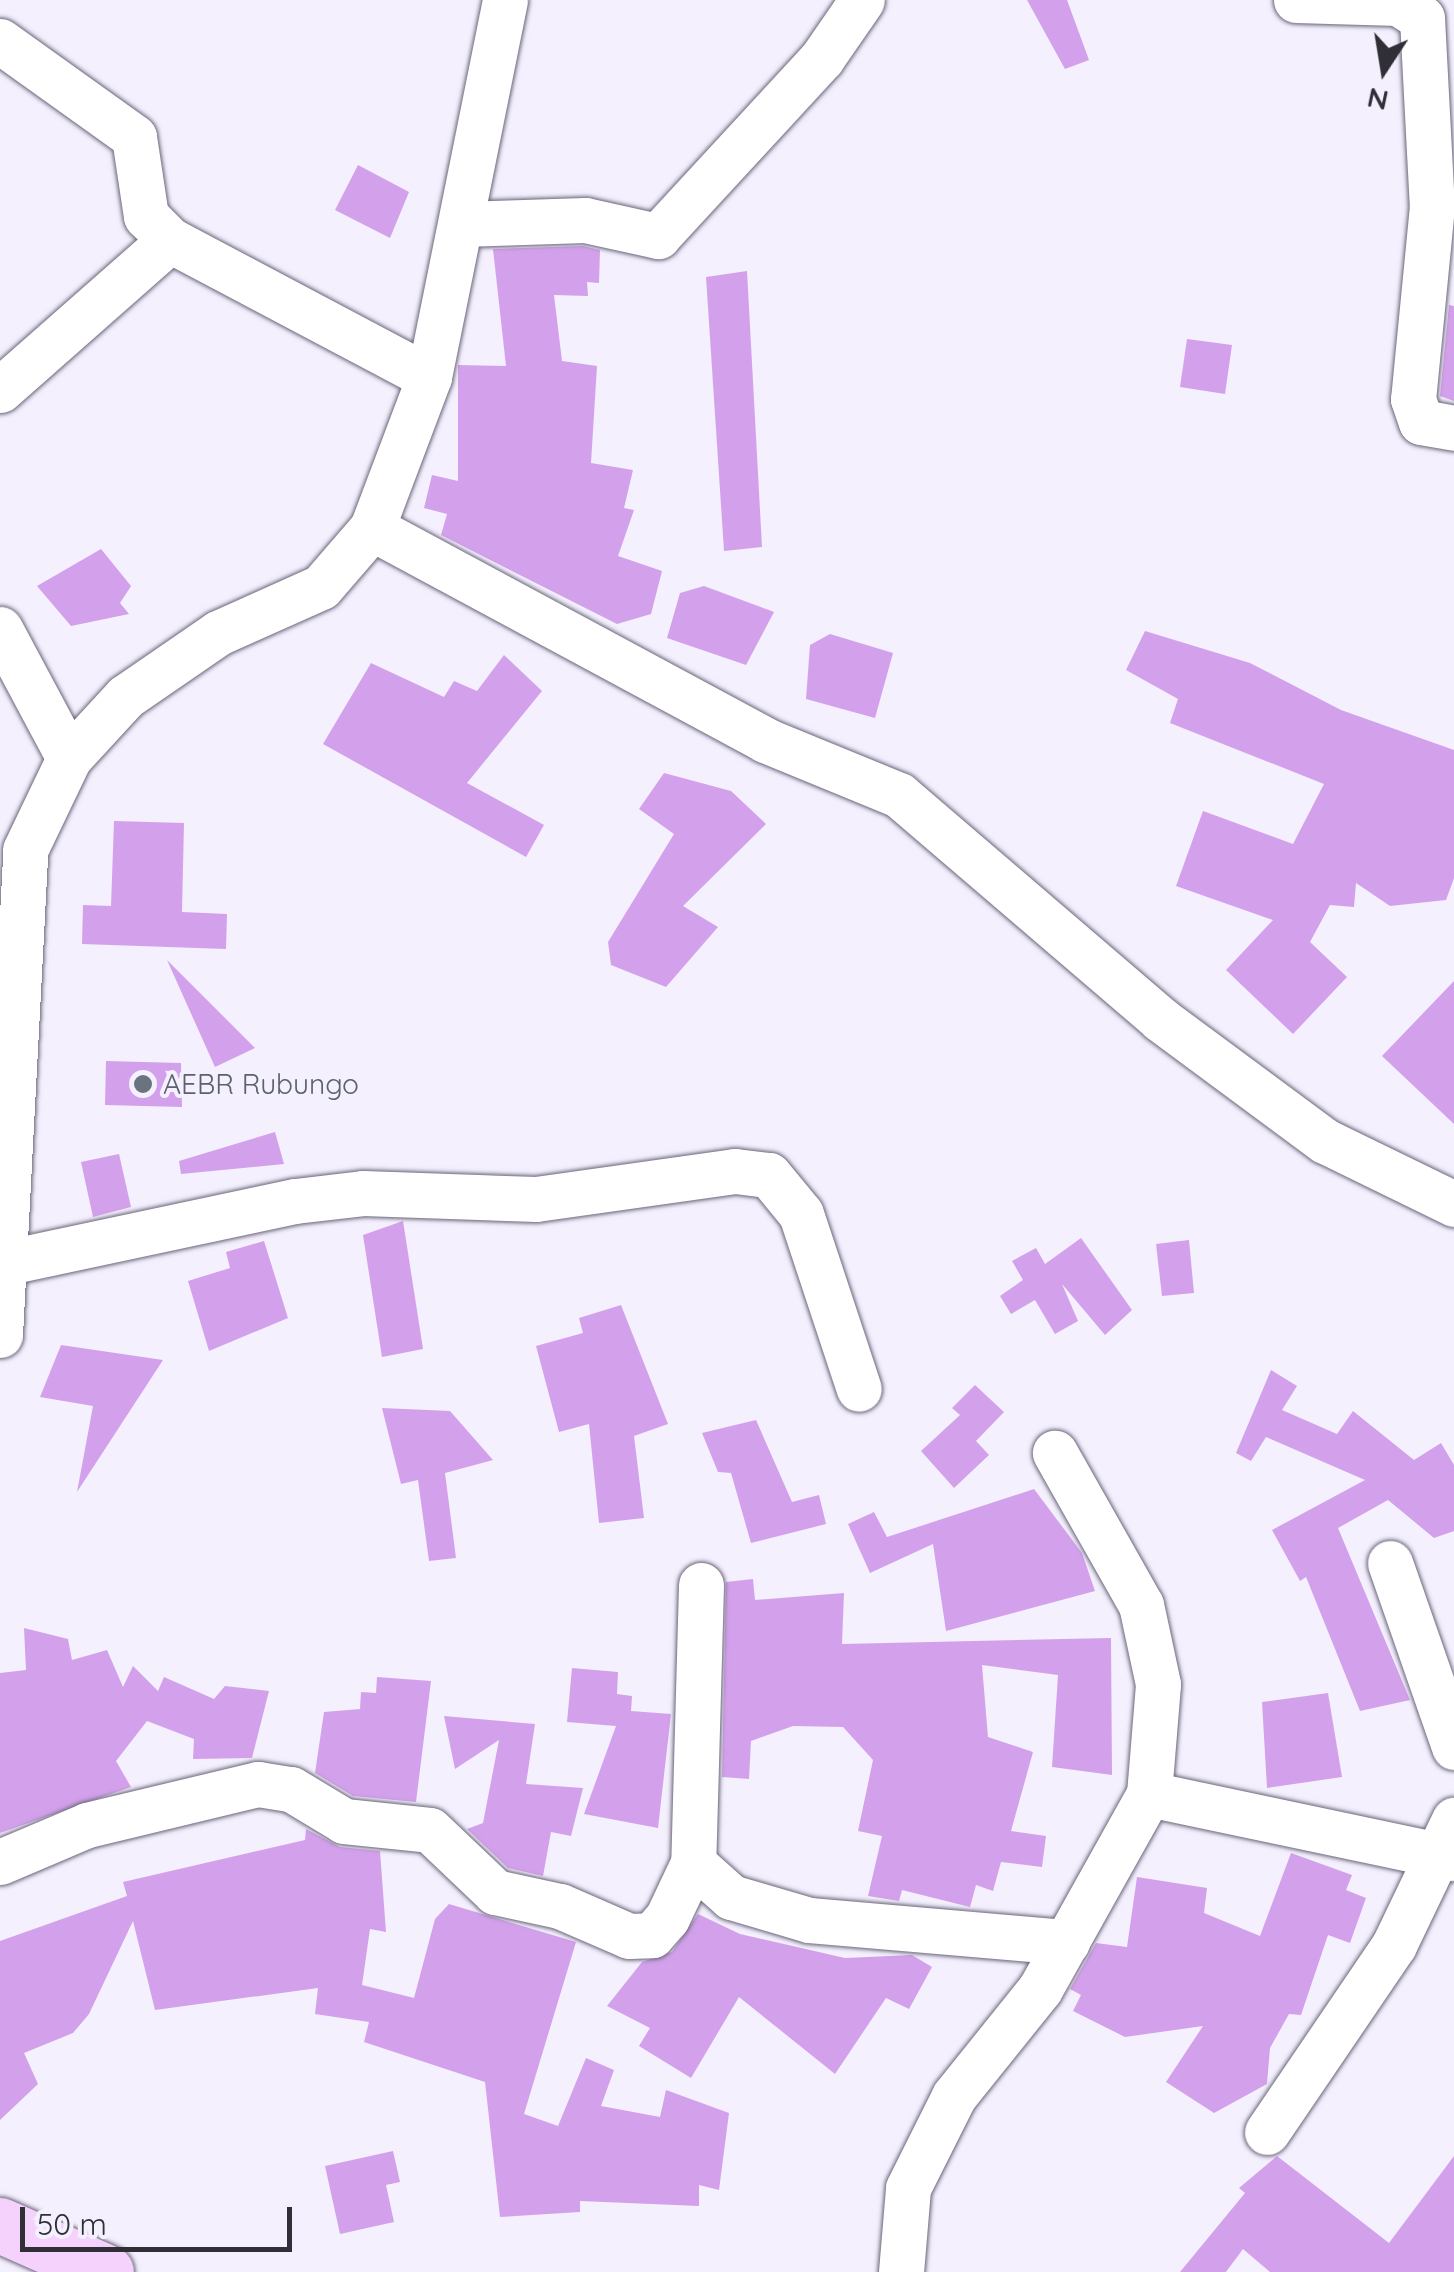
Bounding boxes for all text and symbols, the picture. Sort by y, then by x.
north arrow [1334,20,1434,120]
text: N [1364,81,1391,119]
place label: AEBR Rubungo [163,1067,359,1101]
marker: AEBR Rubungo [132,1073,154,1095]
scale bar [25,2187,298,2249]
text: 50 m [37,2205,107,2243]

